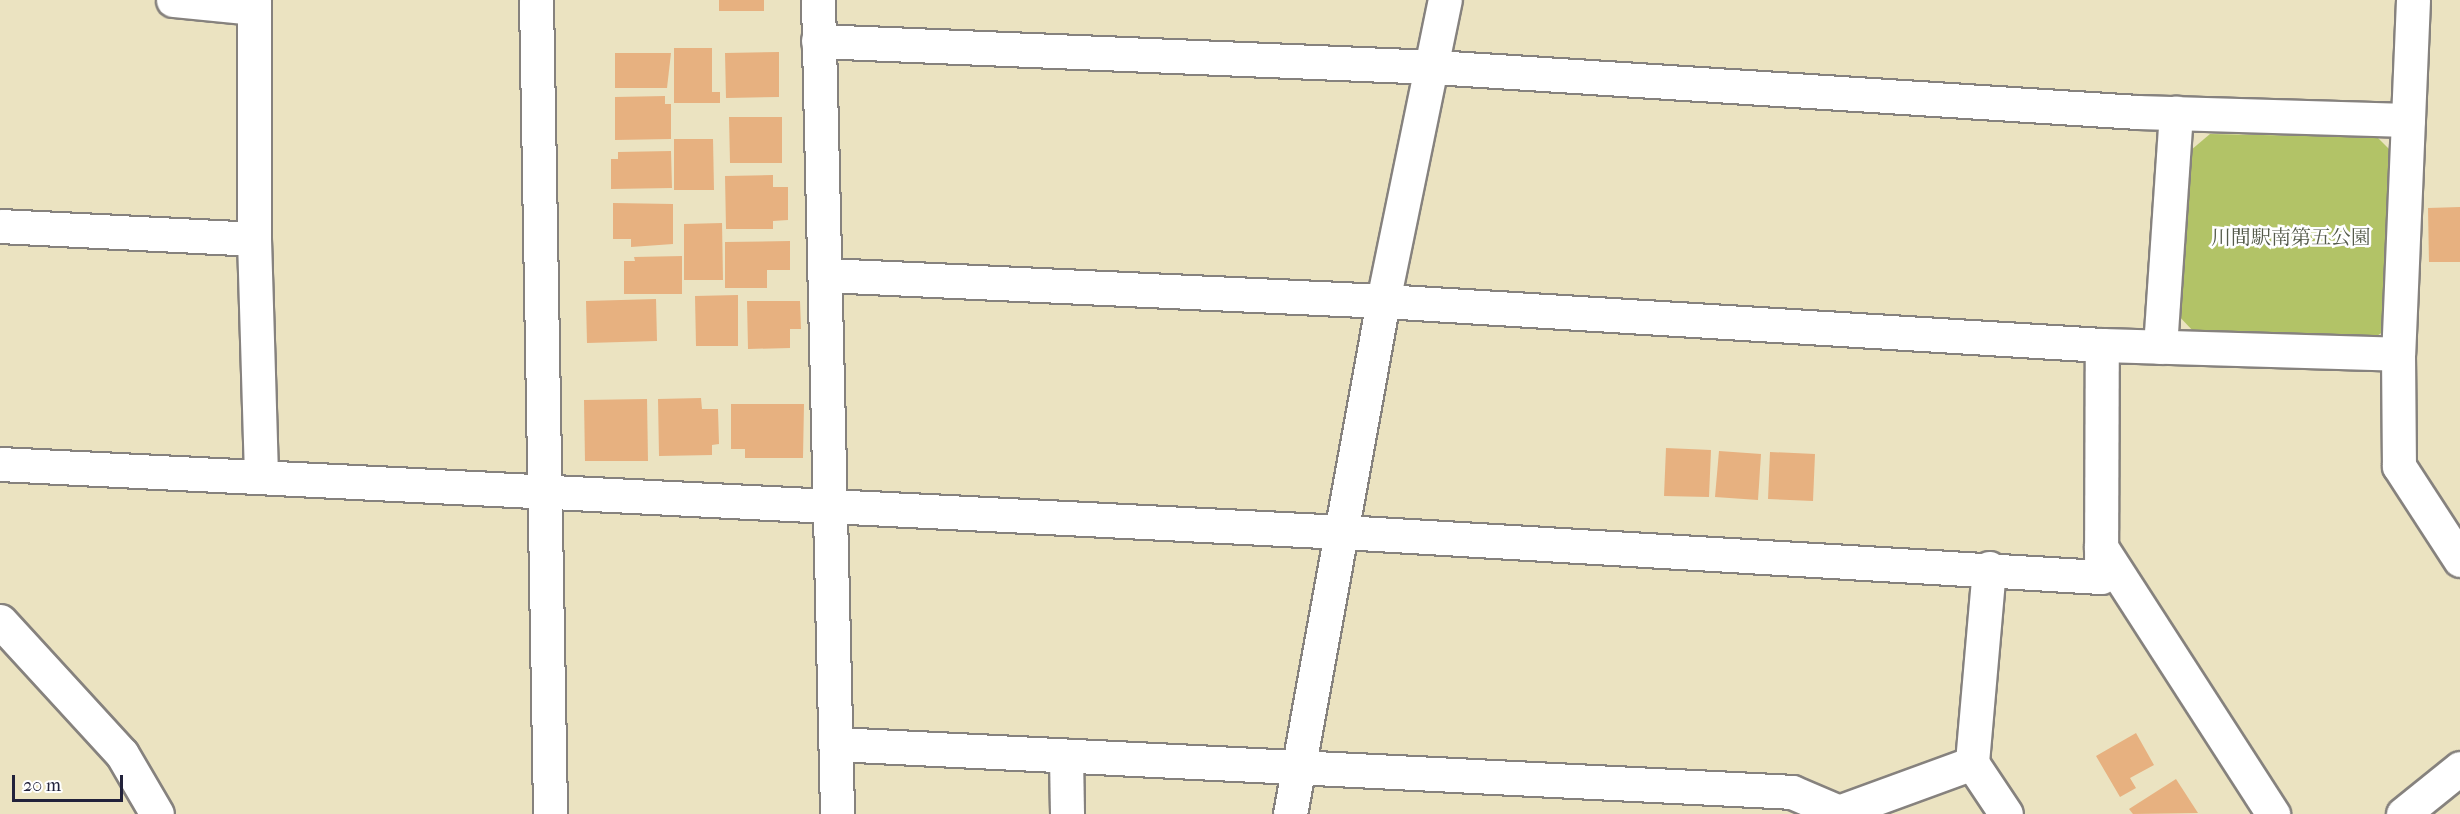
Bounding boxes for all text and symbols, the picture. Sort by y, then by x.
park label: 川間駅南第五公園 [2211,225,2371,249]
scale bar [15,763,126,801]
text: 20 m [23,775,61,796]

